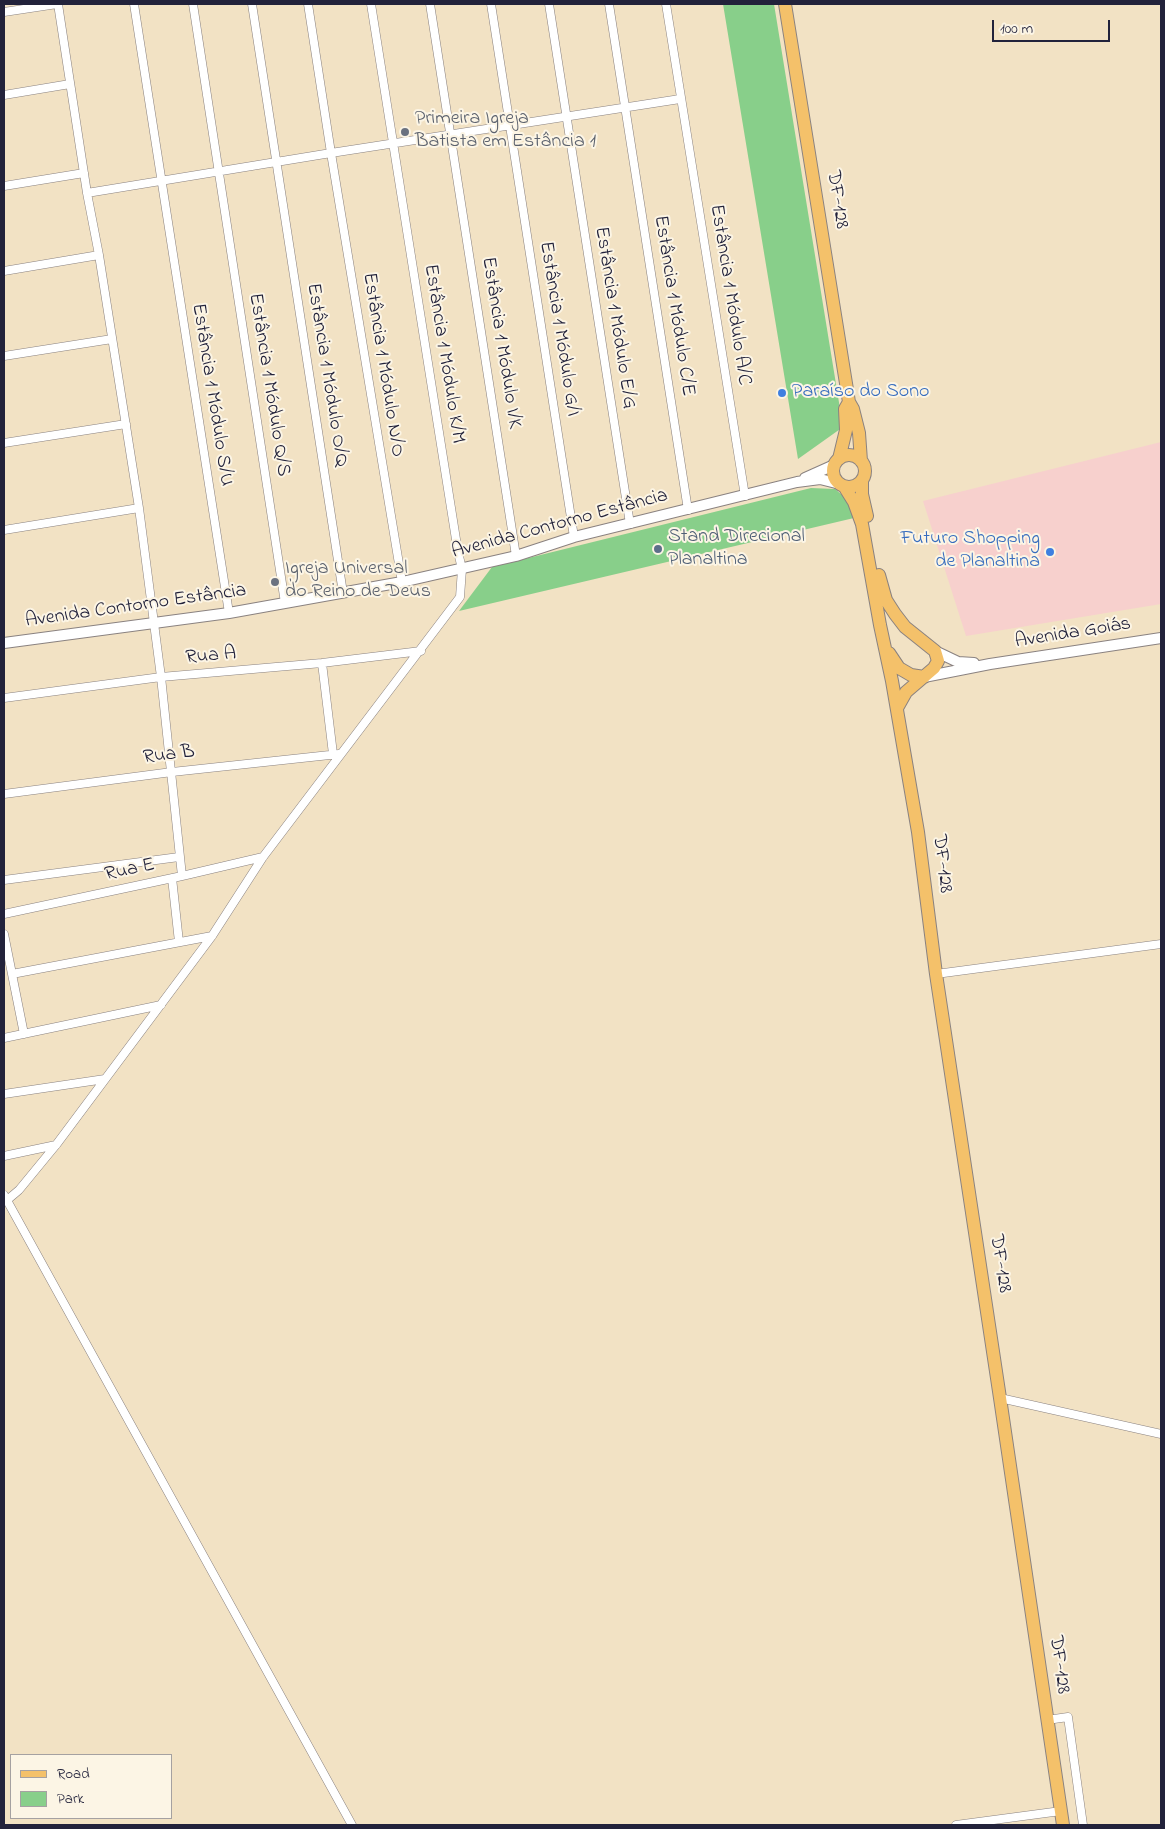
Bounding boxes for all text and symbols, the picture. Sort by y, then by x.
scale bar [995,10,1112,42]
text: 100 m [1000,18,1033,40]
place label: Primeira Igreja Batista em Estância 1 [415,108,596,155]
marker: Primeira Igreja Batista em Estância 1 [399,126,411,138]
street label: DF-128 [820,169,852,231]
street label: Estância 1 Módulo A/C [703,203,755,387]
street label: Estância 1 Módulo C/E [647,214,699,398]
street label: Estância 1 Módulo E/G [588,225,640,411]
street label: Estância 1 Módulo G/I [532,240,584,418]
street label: Estância 1 Módulo I/K [475,255,525,431]
street label: Estância 1 Módulo K/M [417,263,469,445]
street label: Estância 1 Módulo N/O [356,271,408,459]
street label: Estância 1 Módulo O/Q [300,282,352,468]
street label: Estância 1 Módulo Q/S [242,292,294,478]
street label: Estância 1 Módulo S/U [185,302,237,488]
place label: Paraíso do Sono [792,381,929,405]
marker: Paraíso do Sono [776,387,788,399]
street label: Avenida Contorno Estância [449,485,671,565]
place label: Stand Direcional Planaltina [668,526,805,573]
place label: Futuro Shopping de Planaltina [900,528,1040,575]
marker: Stand Direcional Planaltina [652,543,664,555]
marker: Futuro Shopping de Planaltina [1044,546,1056,558]
place label: Igreja Universal do Reino de Deus [285,558,431,605]
marker: Igreja Universal do Reino de Deus [269,576,281,588]
street label: Avenida Contorno Estância [24,580,248,634]
street label: Avenida Goiás [1013,613,1133,655]
street label: Rua A [185,643,237,671]
street label: Rua B [142,741,196,771]
street label: DF-128 [926,833,956,895]
street label: Rua E [103,854,157,888]
street label: DF-128 [983,1233,1015,1295]
street label: DF-128 [1042,1634,1074,1696]
legend [10,1754,172,1819]
text: Road [57,1763,90,1785]
text: Park [57,1788,84,1810]

